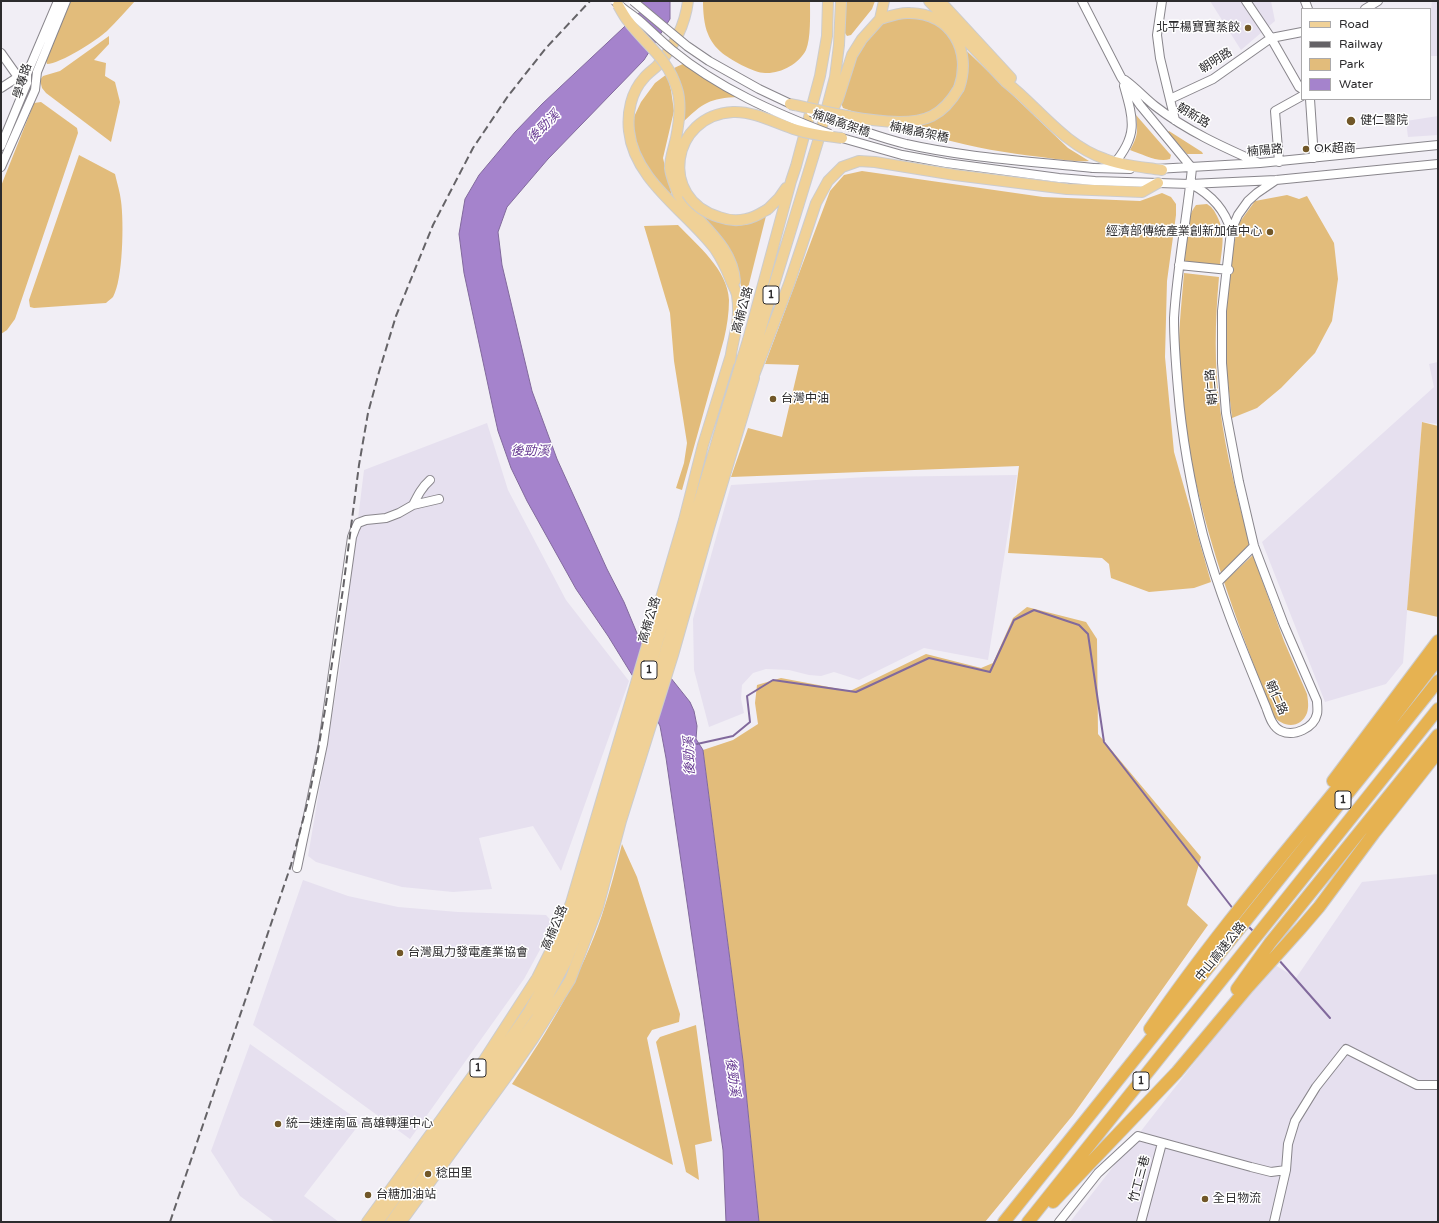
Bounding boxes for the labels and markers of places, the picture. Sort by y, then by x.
place label: 北平楊寶寶蒸餃 [1156,21,1240,35]
marker: 北平楊寶寶蒸餃 [1243,23,1253,33]
place label: 健仁醫院 [1360,114,1408,128]
marker: 健仁醫院 [1345,115,1357,127]
place label: OK超商 [1314,142,1356,156]
marker: OK超商 [1301,144,1311,154]
place label: 經濟部傳統產業創新加值中心 [1106,225,1262,239]
marker: 經濟部傳統產業創新加值中心 [1265,227,1275,237]
place label: 台灣中油 [781,392,829,406]
marker: 台灣中油 [768,394,778,404]
place label: 台灣風力發電產業協會 [408,946,528,960]
marker: 台灣風力發電產業協會 [395,948,405,958]
place label: 統一速達南區 高雄轉運中心 [286,1117,433,1131]
marker: 統一速達南區 高雄轉運中心 [273,1119,283,1129]
place label: 稔田里 [436,1167,472,1181]
marker: 稔田里 [423,1169,433,1179]
place label: 台糖加油站 [376,1188,436,1202]
marker: 台糖加油站 [363,1190,373,1200]
place label: 全日物流 [1213,1192,1261,1206]
marker: 全日物流 [1200,1194,1210,1204]

